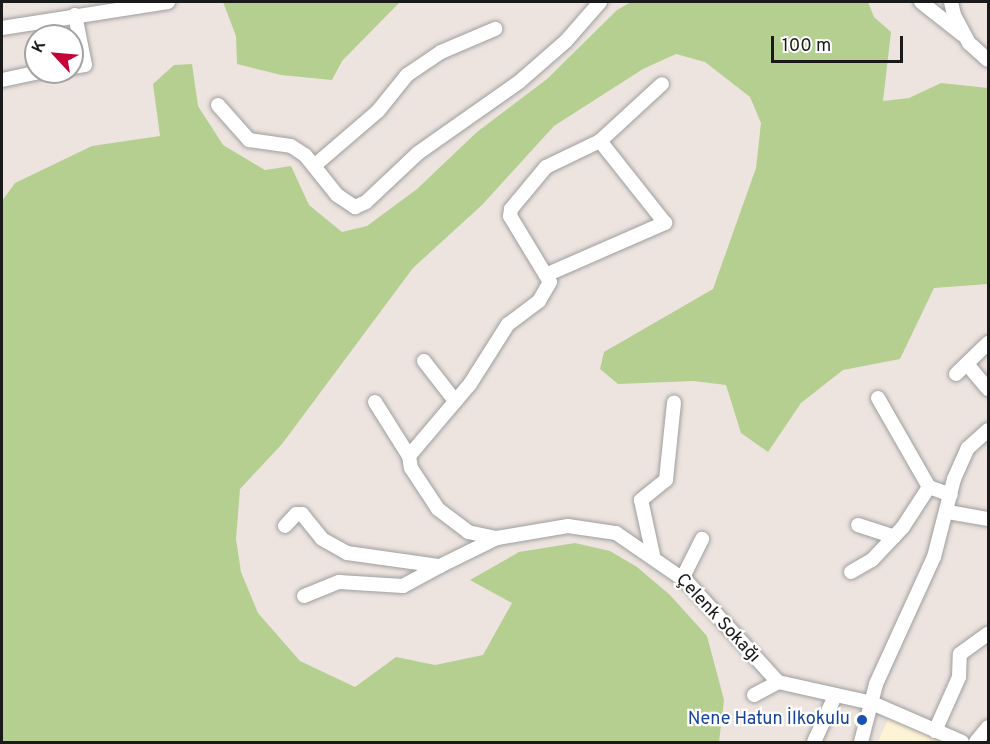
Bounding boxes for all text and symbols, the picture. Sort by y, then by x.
north arrow [24,24,84,84]
scale bar [774,24,906,62]
text: 100 m [782,35,831,58]
text: K [28,38,51,56]
street label: Çelenk Sokağı [670,570,764,668]
place label: Nene Hatun İlkokulu [688,709,850,731]
marker: Nene Hatun İlkokulu [855,713,869,727]

